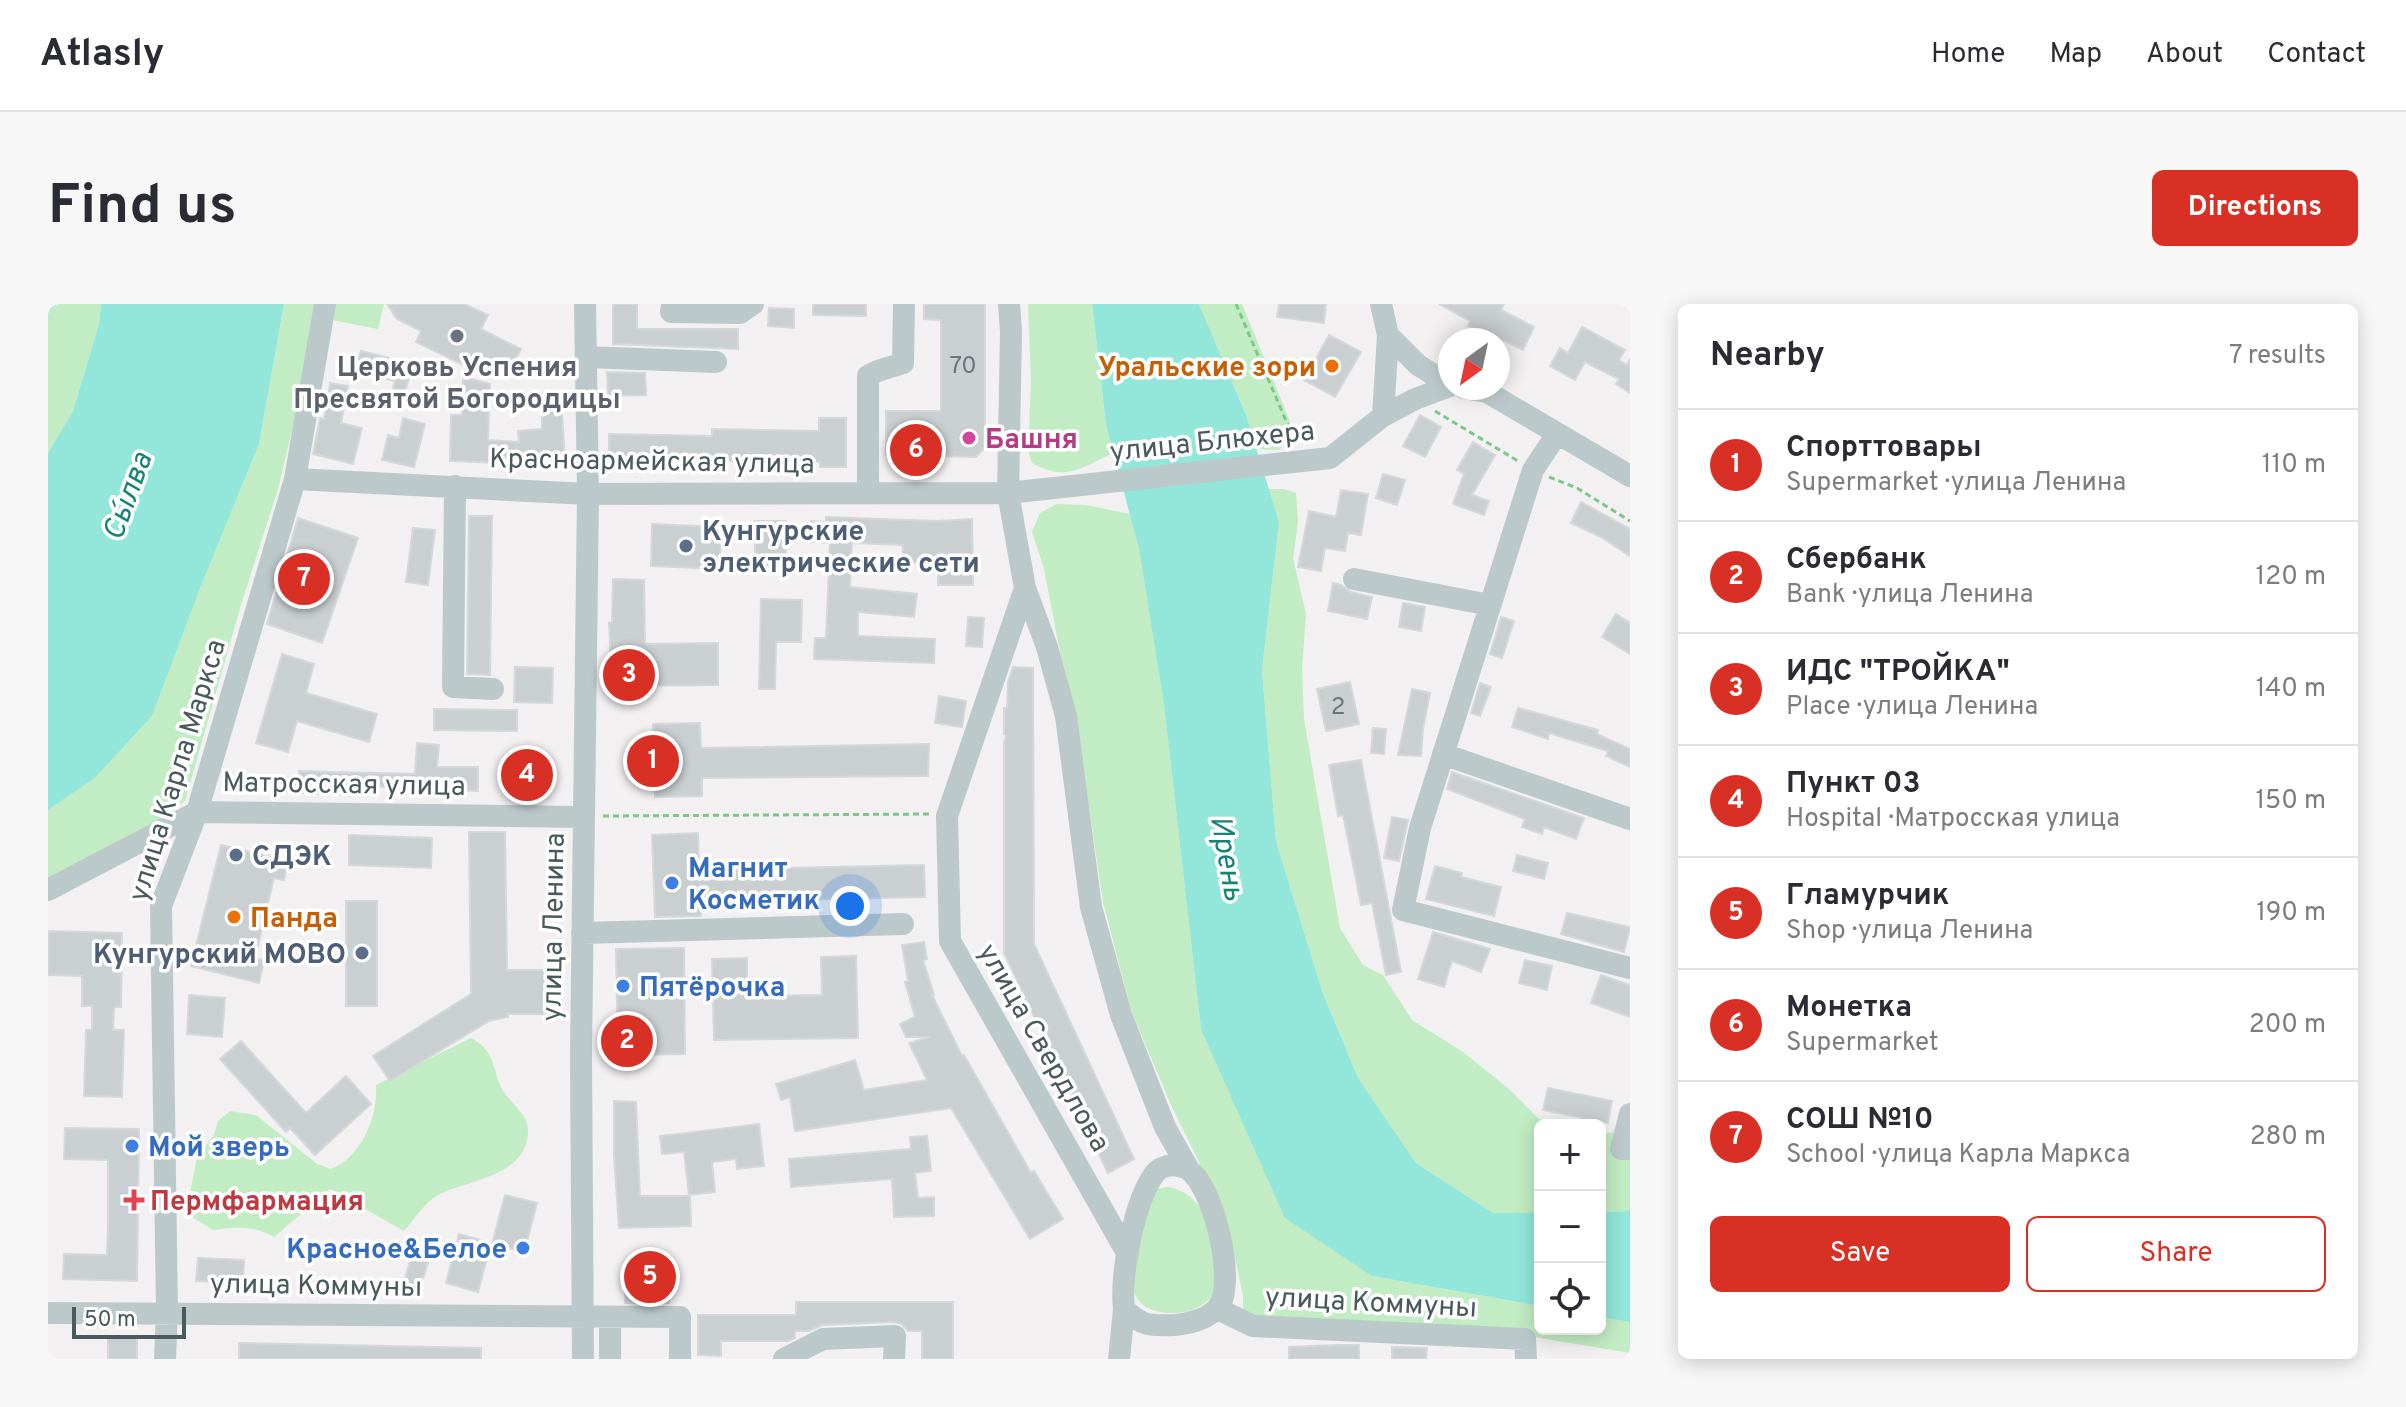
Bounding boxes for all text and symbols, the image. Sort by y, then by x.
text: Atlasly [40,31,164,80]
text: Home [1931,37,2005,73]
text: Map [2049,37,2102,73]
text: About [2146,37,2223,73]
text: Contact [2267,37,2366,73]
button: Directions [2152,170,2358,246]
text: Find us [48,173,237,243]
marker: Церковь Успения Пресвятой Богородицы [448,327,466,345]
north arrow [1438,328,1510,400]
text: Nearby [1710,335,1825,378]
text: 7 results [2229,340,2326,373]
place label: Церковь Успения Пресвятой Богородицы [293,351,621,419]
place label: Уральские зори [1098,351,1316,387]
house number: 70 [949,352,977,382]
marker: Уральские зори [1323,357,1341,375]
street label: улица Блюхера [1108,414,1317,472]
pin: 6 [890,420,942,480]
place label: Башня [985,423,1078,459]
marker: Башня [960,429,978,447]
text: Спорттовары [1786,430,1982,467]
street label: Красноармейская улица [489,442,815,484]
water label: Сы́лва [96,447,162,546]
text: 1 [1731,449,1741,482]
text: 110 m [2262,449,2326,482]
text: Supermarket · улица Ленина [1786,467,2126,500]
place label: Кунгурские электрические сети [702,515,980,583]
marker: Кунгурские электрические сети [677,537,695,555]
text: Сбербанк [1786,542,1927,579]
pin: 7 [278,549,330,609]
text: 2 [1728,561,1744,594]
text: 120 m [2256,561,2326,594]
text: Bank · улица Ленина [1786,579,2033,612]
street label: улица Карла Маркса [122,635,236,906]
pin: 3 [603,645,655,705]
text: ИДС "ТРОЙКА" [1786,654,2010,691]
text: 3 [1728,673,1744,706]
text: 140 m [2256,673,2326,706]
text: Place · улица Ленина [1786,691,2038,724]
house number: 2 [1331,693,1345,723]
pin: 1 [627,731,679,791]
pin: 4 [501,745,553,805]
street label: Матросская улица [222,766,466,806]
text: Пункт 03 [1786,766,1920,803]
text: 4 [1728,785,1744,818]
text: 150 m [2255,785,2326,818]
text: Hospital · Матросская улица [1786,803,2120,836]
water label: Ирень [1200,813,1251,904]
street label: улица Ленина [535,832,575,1022]
place label: СДЭК [252,840,332,876]
marker: СДЭК [227,846,245,864]
place label: Магнит Косметик [688,852,820,920]
marker: Магнит Косметик [663,874,681,892]
text: Гламурчик [1786,878,1950,915]
your location [830,886,870,926]
text: 5 [1728,897,1744,930]
text: 190 m [2256,897,2326,930]
place label: Панда [250,902,338,938]
marker: Панда [225,908,243,926]
text: Shop · улица Ленина [1786,915,2033,948]
place label: Кунгурский МОВО [93,938,346,974]
street label: улица Свердлова [968,938,1117,1159]
marker: Кунгурский МОВО [353,944,371,962]
place label: Пятёрочка [639,971,785,1007]
marker: Пятёрочка [614,977,632,995]
text: Монетка [1786,990,1912,1027]
text: 6 [1728,1009,1744,1042]
text: 200 m [2249,1009,2326,1042]
pin: 2 [601,1011,653,1071]
text: Supermarket [1786,1027,1938,1060]
text: СОШ №10 [1786,1102,1933,1139]
map controls [1534,1119,1606,1335]
button: + [1534,1119,1606,1191]
text: 7 [1729,1121,1743,1154]
text: 280 m [2250,1121,2326,1154]
place label: Мой зверь [148,1131,290,1167]
marker: Мой зверь [123,1137,141,1155]
text: School · улица Карла Маркса [1786,1139,2130,1172]
place label: Пермфармация [150,1185,364,1221]
marker: Пермфармация [125,1191,143,1209]
button: − [1534,1191,1606,1263]
button: Save [1710,1216,2010,1292]
button: Share [2026,1216,2326,1292]
place label: Красное&Белое [286,1233,507,1269]
marker: Красное&Белое [514,1239,532,1257]
pin: 5 [624,1247,676,1307]
button: locate [1534,1263,1606,1335]
street label: улица Коммуны [210,1267,422,1307]
street label: улица Коммуны [1264,1280,1478,1328]
scale bar [72,1303,186,1339]
text: 50 m [84,1307,136,1334]

